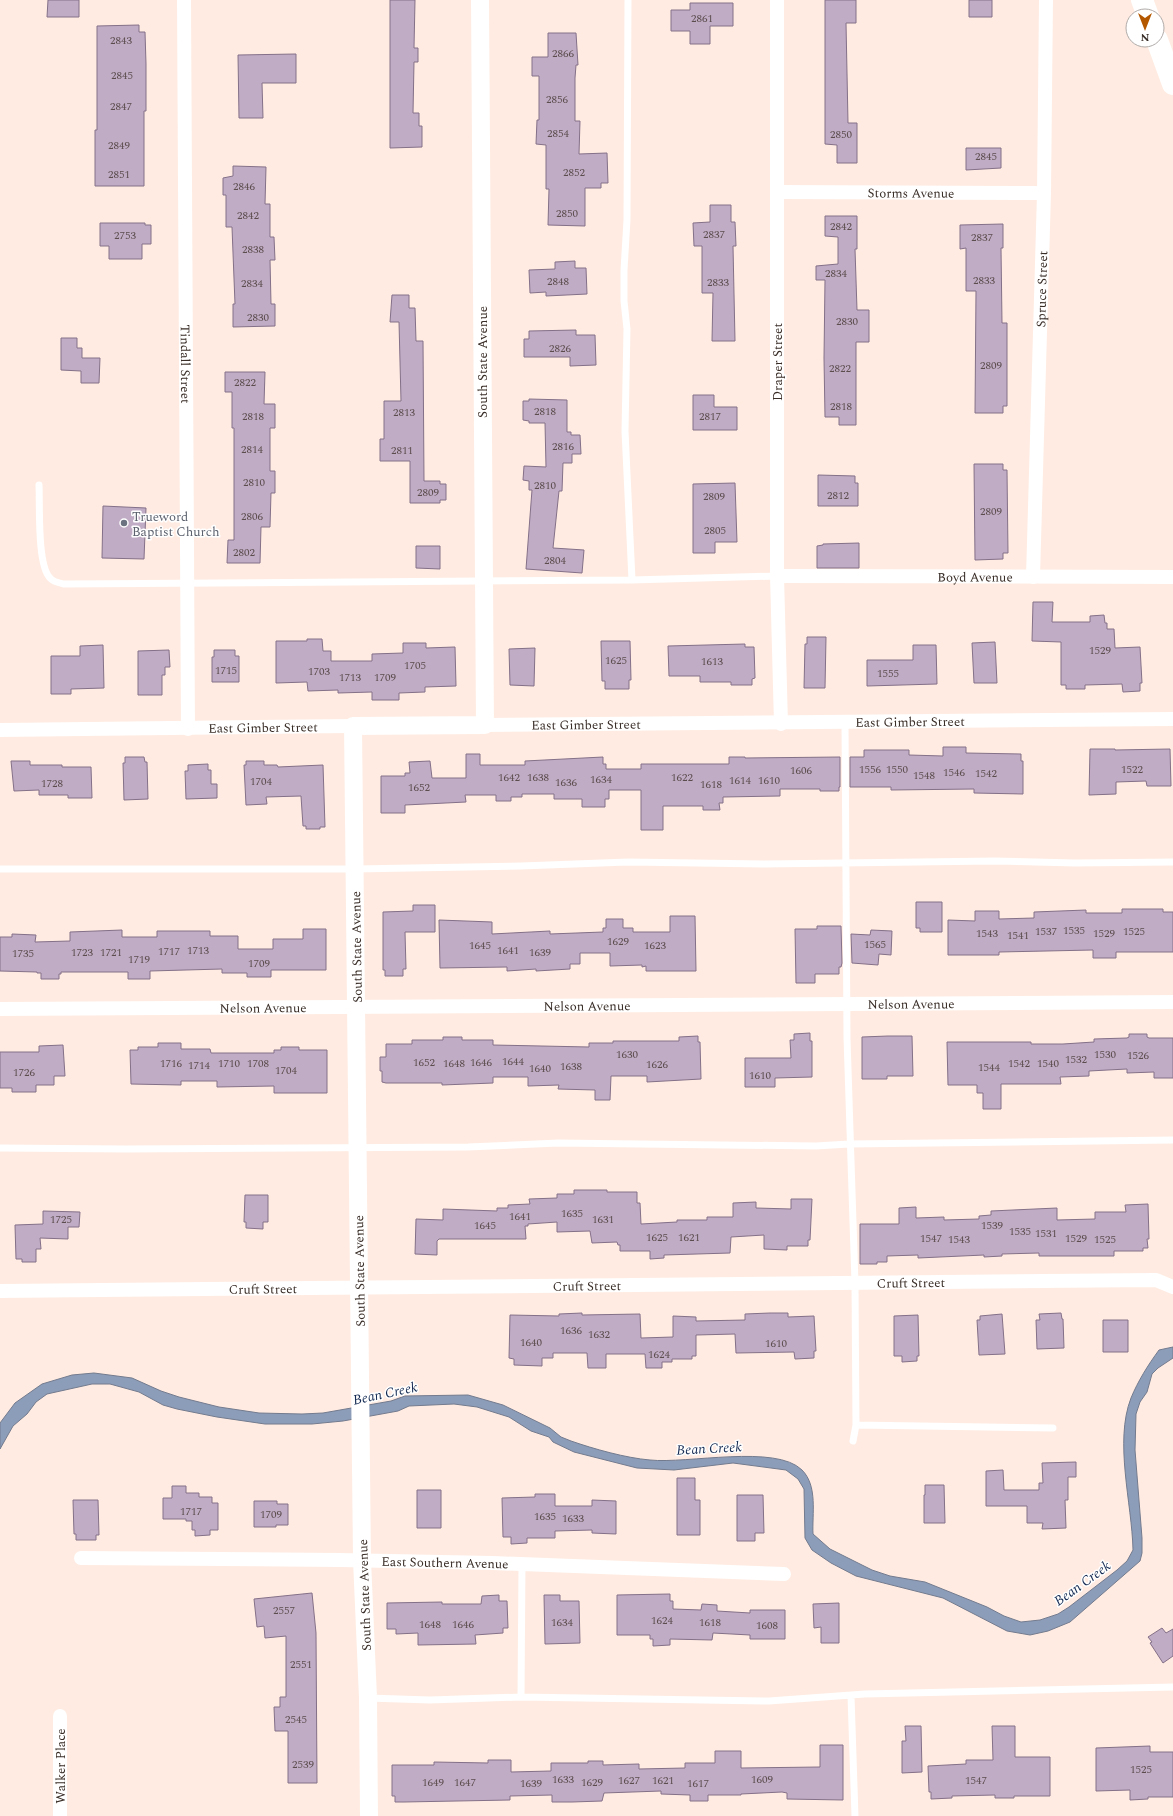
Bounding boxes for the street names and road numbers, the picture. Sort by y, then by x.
street label: Storms Avenue [868,183,954,204]
street label: Spruce Street [1031,250,1053,328]
street label: South State Avenue [473,306,493,418]
street label: Draper Street [768,323,788,401]
street label: Tindall Street [175,324,195,404]
street label: Boyd Avenue [937,567,1013,588]
street label: East Gimber Street [855,712,965,733]
street label: East Gimber Street [531,715,641,736]
street label: East Gimber Street [208,717,318,739]
street label: South State Avenue [346,891,368,1003]
street label: Nelson Avenue [867,994,955,1015]
street label: Nelson Avenue [543,996,631,1017]
street label: Nelson Avenue [219,998,307,1019]
street label: South State Avenue [349,1215,371,1327]
street label: Cruft Street [877,1273,946,1294]
street label: Cruft Street [553,1276,622,1297]
street label: Cruft Street [229,1279,298,1300]
street label: South State Avenue [353,1539,377,1651]
street label: East Southern Avenue [381,1552,509,1575]
street label: Walker Place [51,1728,71,1804]

